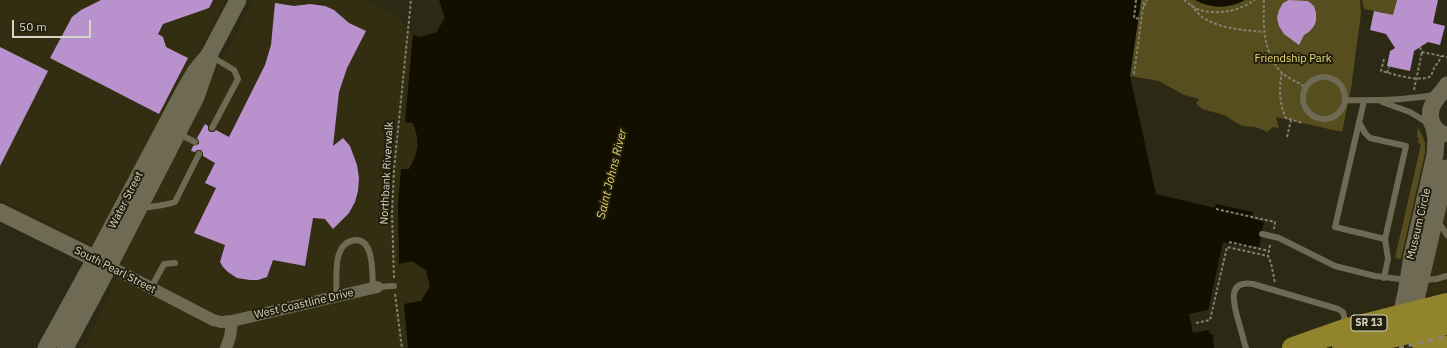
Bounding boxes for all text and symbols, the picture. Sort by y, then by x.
scale bar [14,12,93,38]
text: 50 m [19,19,47,34]
park label: Friendship Park [1255,52,1331,66]
street label: Northbank Riverwalk [378,121,396,225]
water label: Saint Johns River [594,128,630,220]
street label: Water Street [106,169,146,231]
street label: Museum Circle [1404,187,1434,261]
street label: South Pearl Street [72,244,158,296]
street label: West Coastline Drive [253,286,355,322]
road number: SR 13 [1351,315,1387,331]

